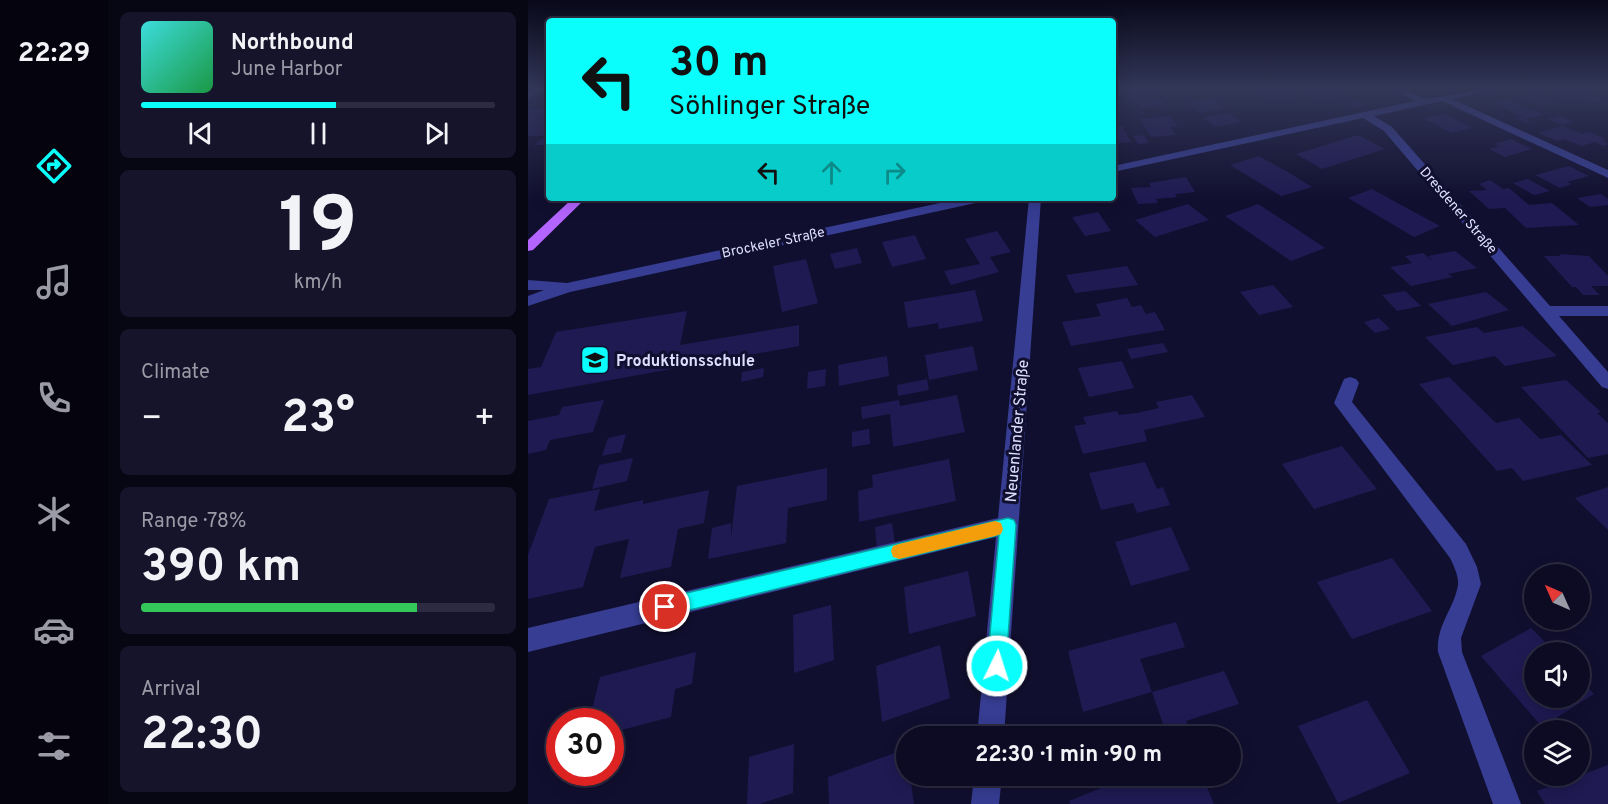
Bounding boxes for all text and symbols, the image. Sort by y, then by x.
text: Northbound [231,30,354,57]
text: 22:29 [18,37,90,71]
text: 30 m [669,38,768,91]
icon: left [570,42,648,120]
text: June Harbor [231,57,343,83]
text: Söhlinger Straße [669,90,870,124]
icon: previous [184,117,217,150]
icon: pause [302,117,335,150]
icon: next [420,117,453,150]
icon: directions [33,145,75,187]
icon: left [752,156,785,189]
icon: ahead [815,156,848,189]
icon: right [878,156,911,189]
street label: Dresdener Straße [1416,164,1500,258]
text: 19 [278,181,358,280]
street label: Brockeler Straße [720,224,826,263]
icon: music [33,261,75,303]
text: km/h [294,270,342,296]
school or university icon: Produktionsschule [579,344,611,376]
place label: Produktionsschule [616,352,755,372]
street label: Neuenlander Straße [1002,359,1034,503]
text: Climate [141,360,210,386]
icon: phone [33,377,75,419]
text: 23° [281,391,355,448]
text: − [141,399,162,441]
text: + [474,399,495,441]
icon: climate [33,493,75,535]
text: Range · 78% [141,509,246,535]
text: 390 km [141,540,301,597]
north arrow [1524,564,1590,630]
map controls [1524,564,1590,786]
pin [639,581,690,632]
icon: arrive [648,590,681,623]
icon: car [33,609,75,651]
position arrow [965,634,1029,698]
button: sound [1524,642,1590,708]
text: Arrival [141,677,201,703]
text: 22:30 [141,708,263,765]
speed limit sign: 30 [546,708,624,786]
button: layers [1524,720,1590,786]
icon: filters [33,725,75,767]
text: 22:30 · 1 min · 90 m [975,742,1162,769]

